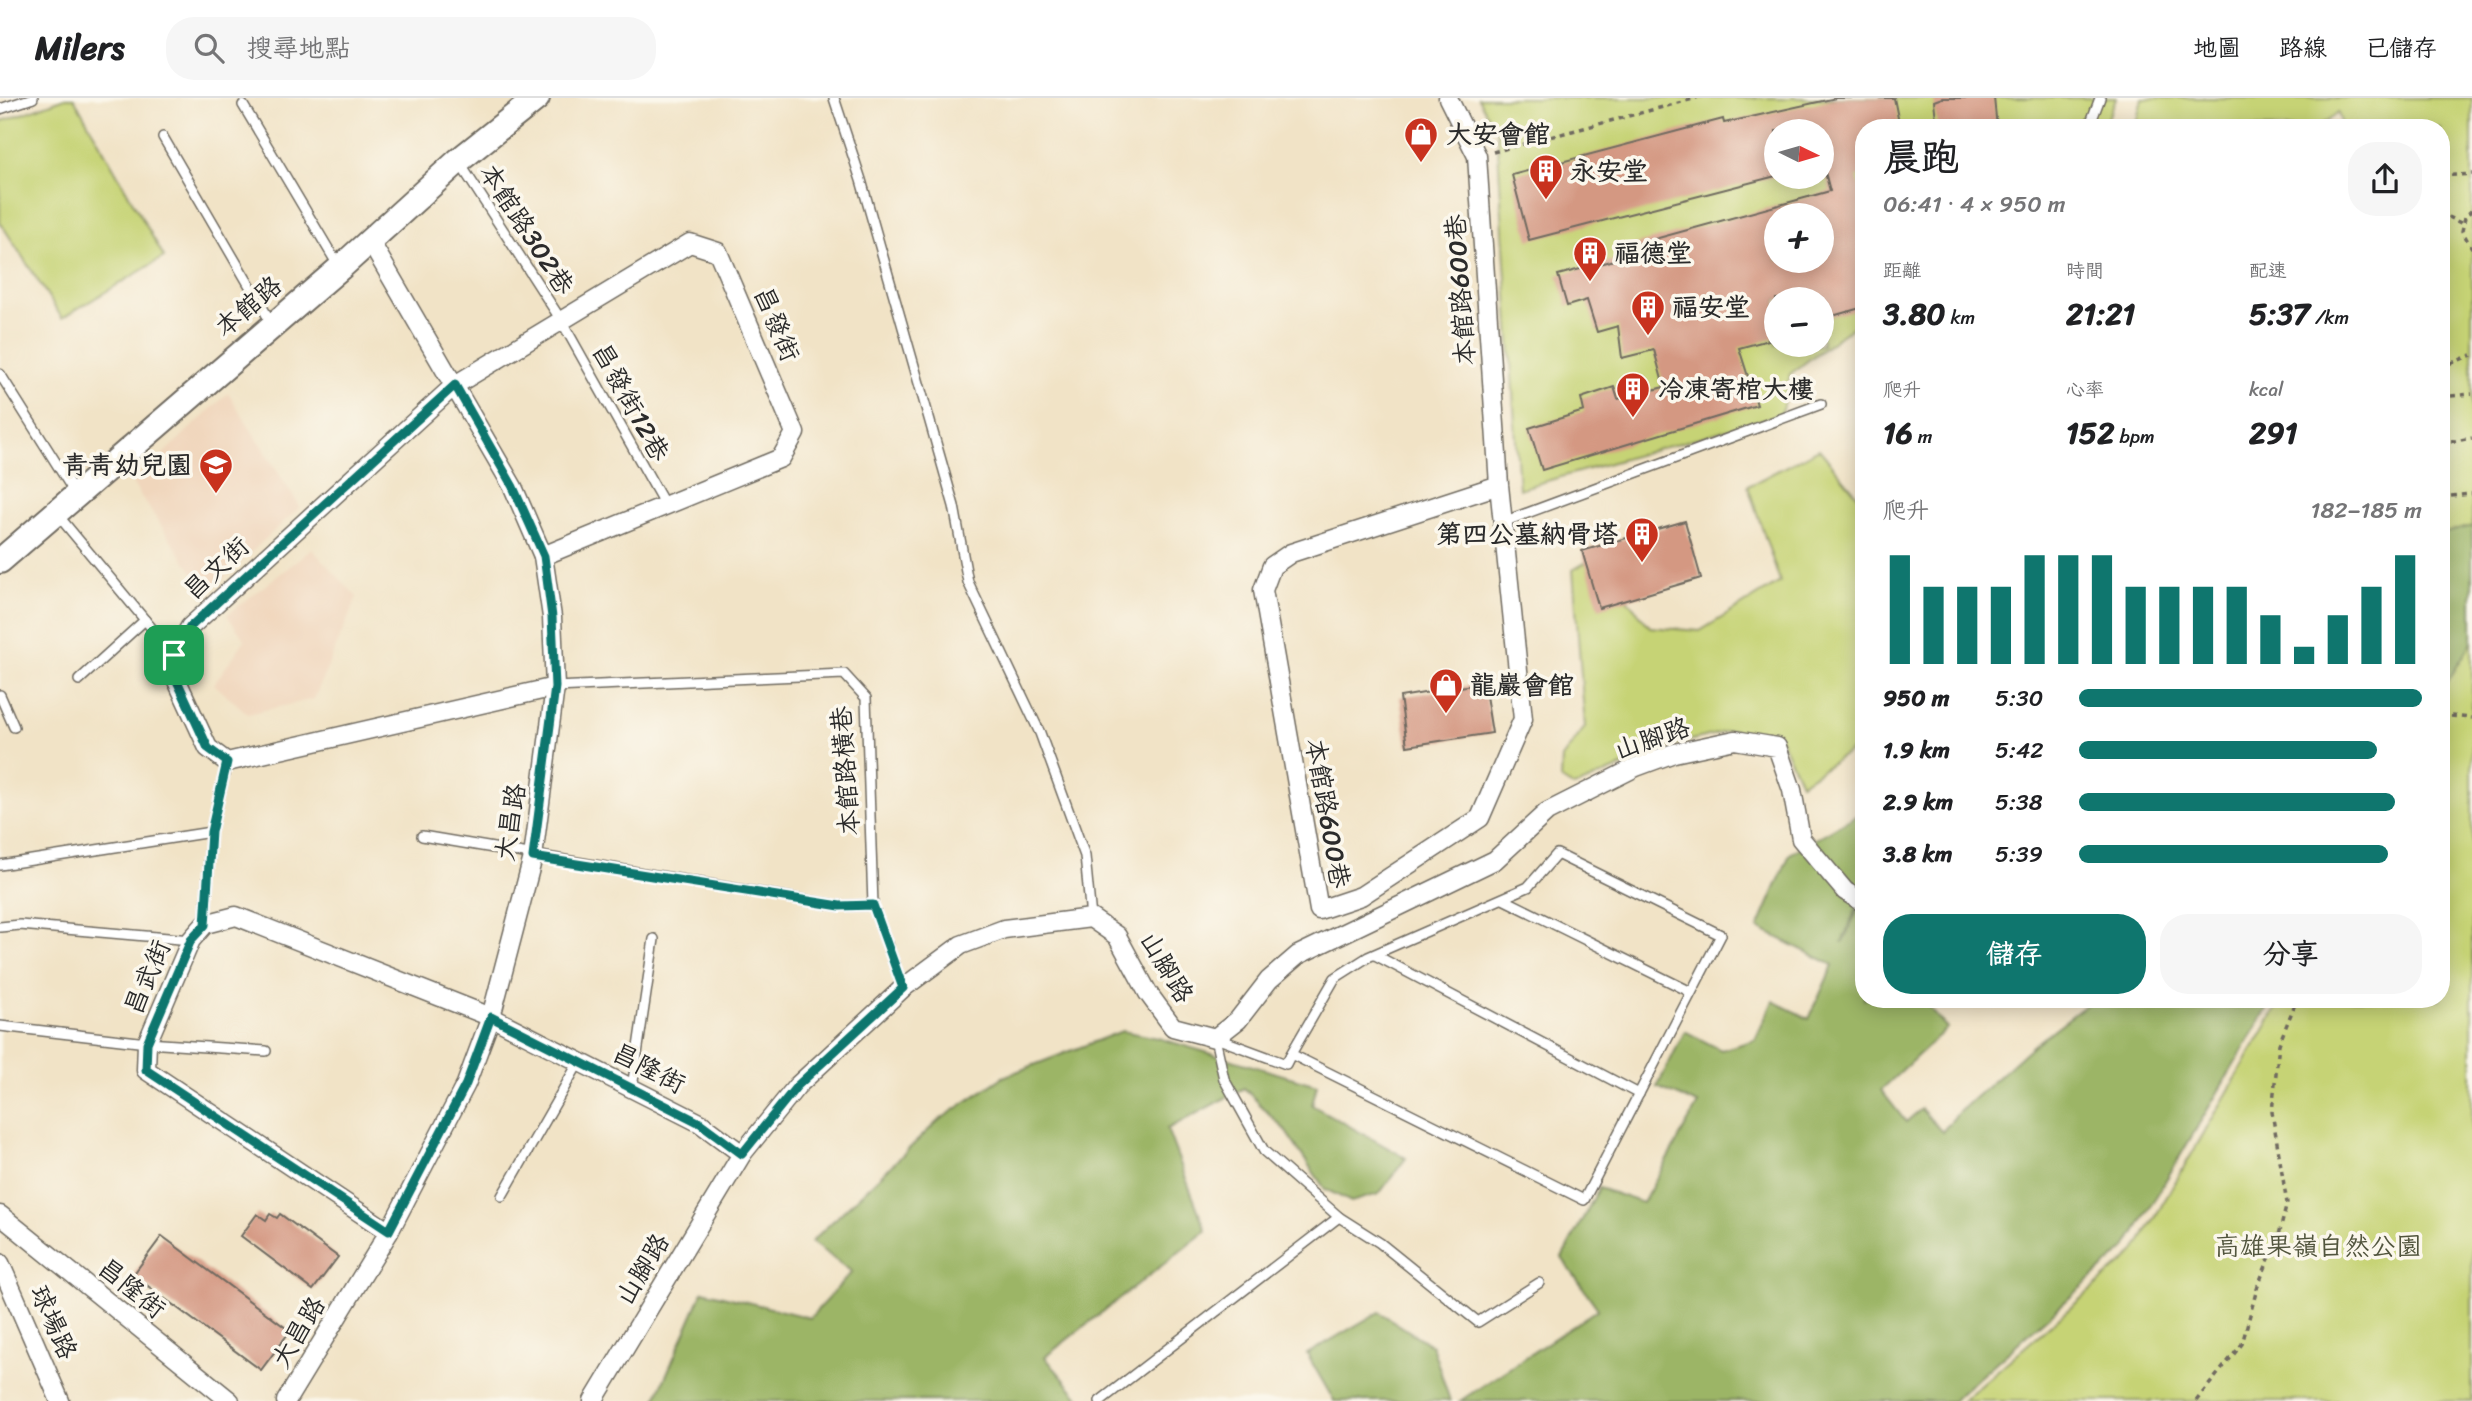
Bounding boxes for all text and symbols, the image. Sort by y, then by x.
search box [166,17,656,80]
text: Milers [35,19,124,77]
text: 搜尋地點 [246,25,350,71]
text: 地圖 [2193,27,2241,69]
text: 路線 [2279,27,2327,69]
text: 已儲存 [2365,27,2437,69]
icon: search [190,29,228,67]
place label: 大安會館 [1446,111,1550,157]
shop icon: 大安會館 [1402,115,1440,164]
north arrow [1764,119,1834,189]
map controls [1764,119,1834,357]
text: 晨跑 [1883,124,1959,191]
button: share [2348,142,2422,216]
place label: 永安堂 [1570,148,1648,194]
building icon: 永安堂 [1527,152,1565,201]
street label: 本館路302巷 [467,154,587,304]
text: 06:41 · 4 × 950 m [1883,184,2065,225]
button: + [1764,203,1834,273]
street label: 本館路600巷 [1432,213,1488,367]
place label: 福德堂 [1614,230,1692,276]
building icon: 福德堂 [1571,234,1609,283]
text: 距離 [1883,254,1921,287]
text: 時間 [2066,254,2104,287]
text: 配速 [2249,254,2287,287]
street label: 本館路 [203,263,293,349]
street label: 昌發街 [741,279,813,369]
place label: 福安堂 [1672,284,1750,330]
button: − [1764,287,1834,357]
text: 3.80 [1883,287,1946,341]
text: 21:21 [2066,287,2135,341]
text: 5:37 [2249,287,2310,341]
building icon: 福安堂 [1629,288,1667,337]
text: km [1946,301,1975,334]
text: /km [2310,301,2349,334]
street label: 昌發街12巷 [579,334,683,470]
place label: 冷凍寄棺大樓 [1658,366,1814,412]
building icon: 冷凍寄棺大樓 [1614,370,1652,419]
text: 爬升 [1883,373,1921,406]
text: 心率 [2066,373,2104,406]
text: kcal [2249,373,2284,406]
text: 16 [1883,406,1913,460]
text: 152 [2066,406,2115,460]
text: 291 [2249,406,2298,460]
text: m [1913,420,1932,453]
text: bpm [2115,420,2155,453]
place label: 青青幼兒園 [62,442,192,488]
school or university icon: 青青幼兒園 [197,446,235,495]
text: 爬升 [1883,490,1929,531]
text: 182–185 m [2311,490,2422,531]
place label: 第四公墓納骨塔 [1436,511,1618,557]
building icon: 第四公墓納骨塔 [1623,515,1661,564]
street label: 昌文街 [172,525,260,611]
pin [144,625,204,685]
icon: arrive [155,636,193,674]
place label: 龍巖會館 [1470,662,1574,708]
shop icon: 龍巖會館 [1427,666,1465,715]
text: 950 m [1883,678,1949,719]
text: 5:30 [1995,678,2043,719]
street label: 山腳路 [1608,704,1696,772]
street label: 本館路橫巷 [818,705,872,837]
text: 1.9 km [1883,730,1950,771]
text: 5:42 [1995,730,2044,771]
street label: 本館路600巷 [1292,734,1364,892]
street label: 大昌路 [481,780,539,864]
text: 2.9 km [1883,782,1953,823]
text: 5:38 [1995,782,2043,823]
text: 3.8 km [1883,834,1952,875]
text: 5:39 [1995,834,2043,875]
button: 儲存 [1883,914,2146,994]
button: 分享 [2160,914,2422,994]
street label: 山腳路 [1127,922,1207,1012]
street label: 昌武街 [111,932,183,1022]
street label: 昌隆街 [604,1030,694,1106]
park label: 高雄果嶺自然公園 [2214,1223,2422,1269]
street label: 山腳路 [602,1224,682,1314]
street label: 昌隆街 [87,1246,177,1330]
street label: 球場路 [17,1277,91,1367]
street label: 大昌路 [258,1287,338,1377]

